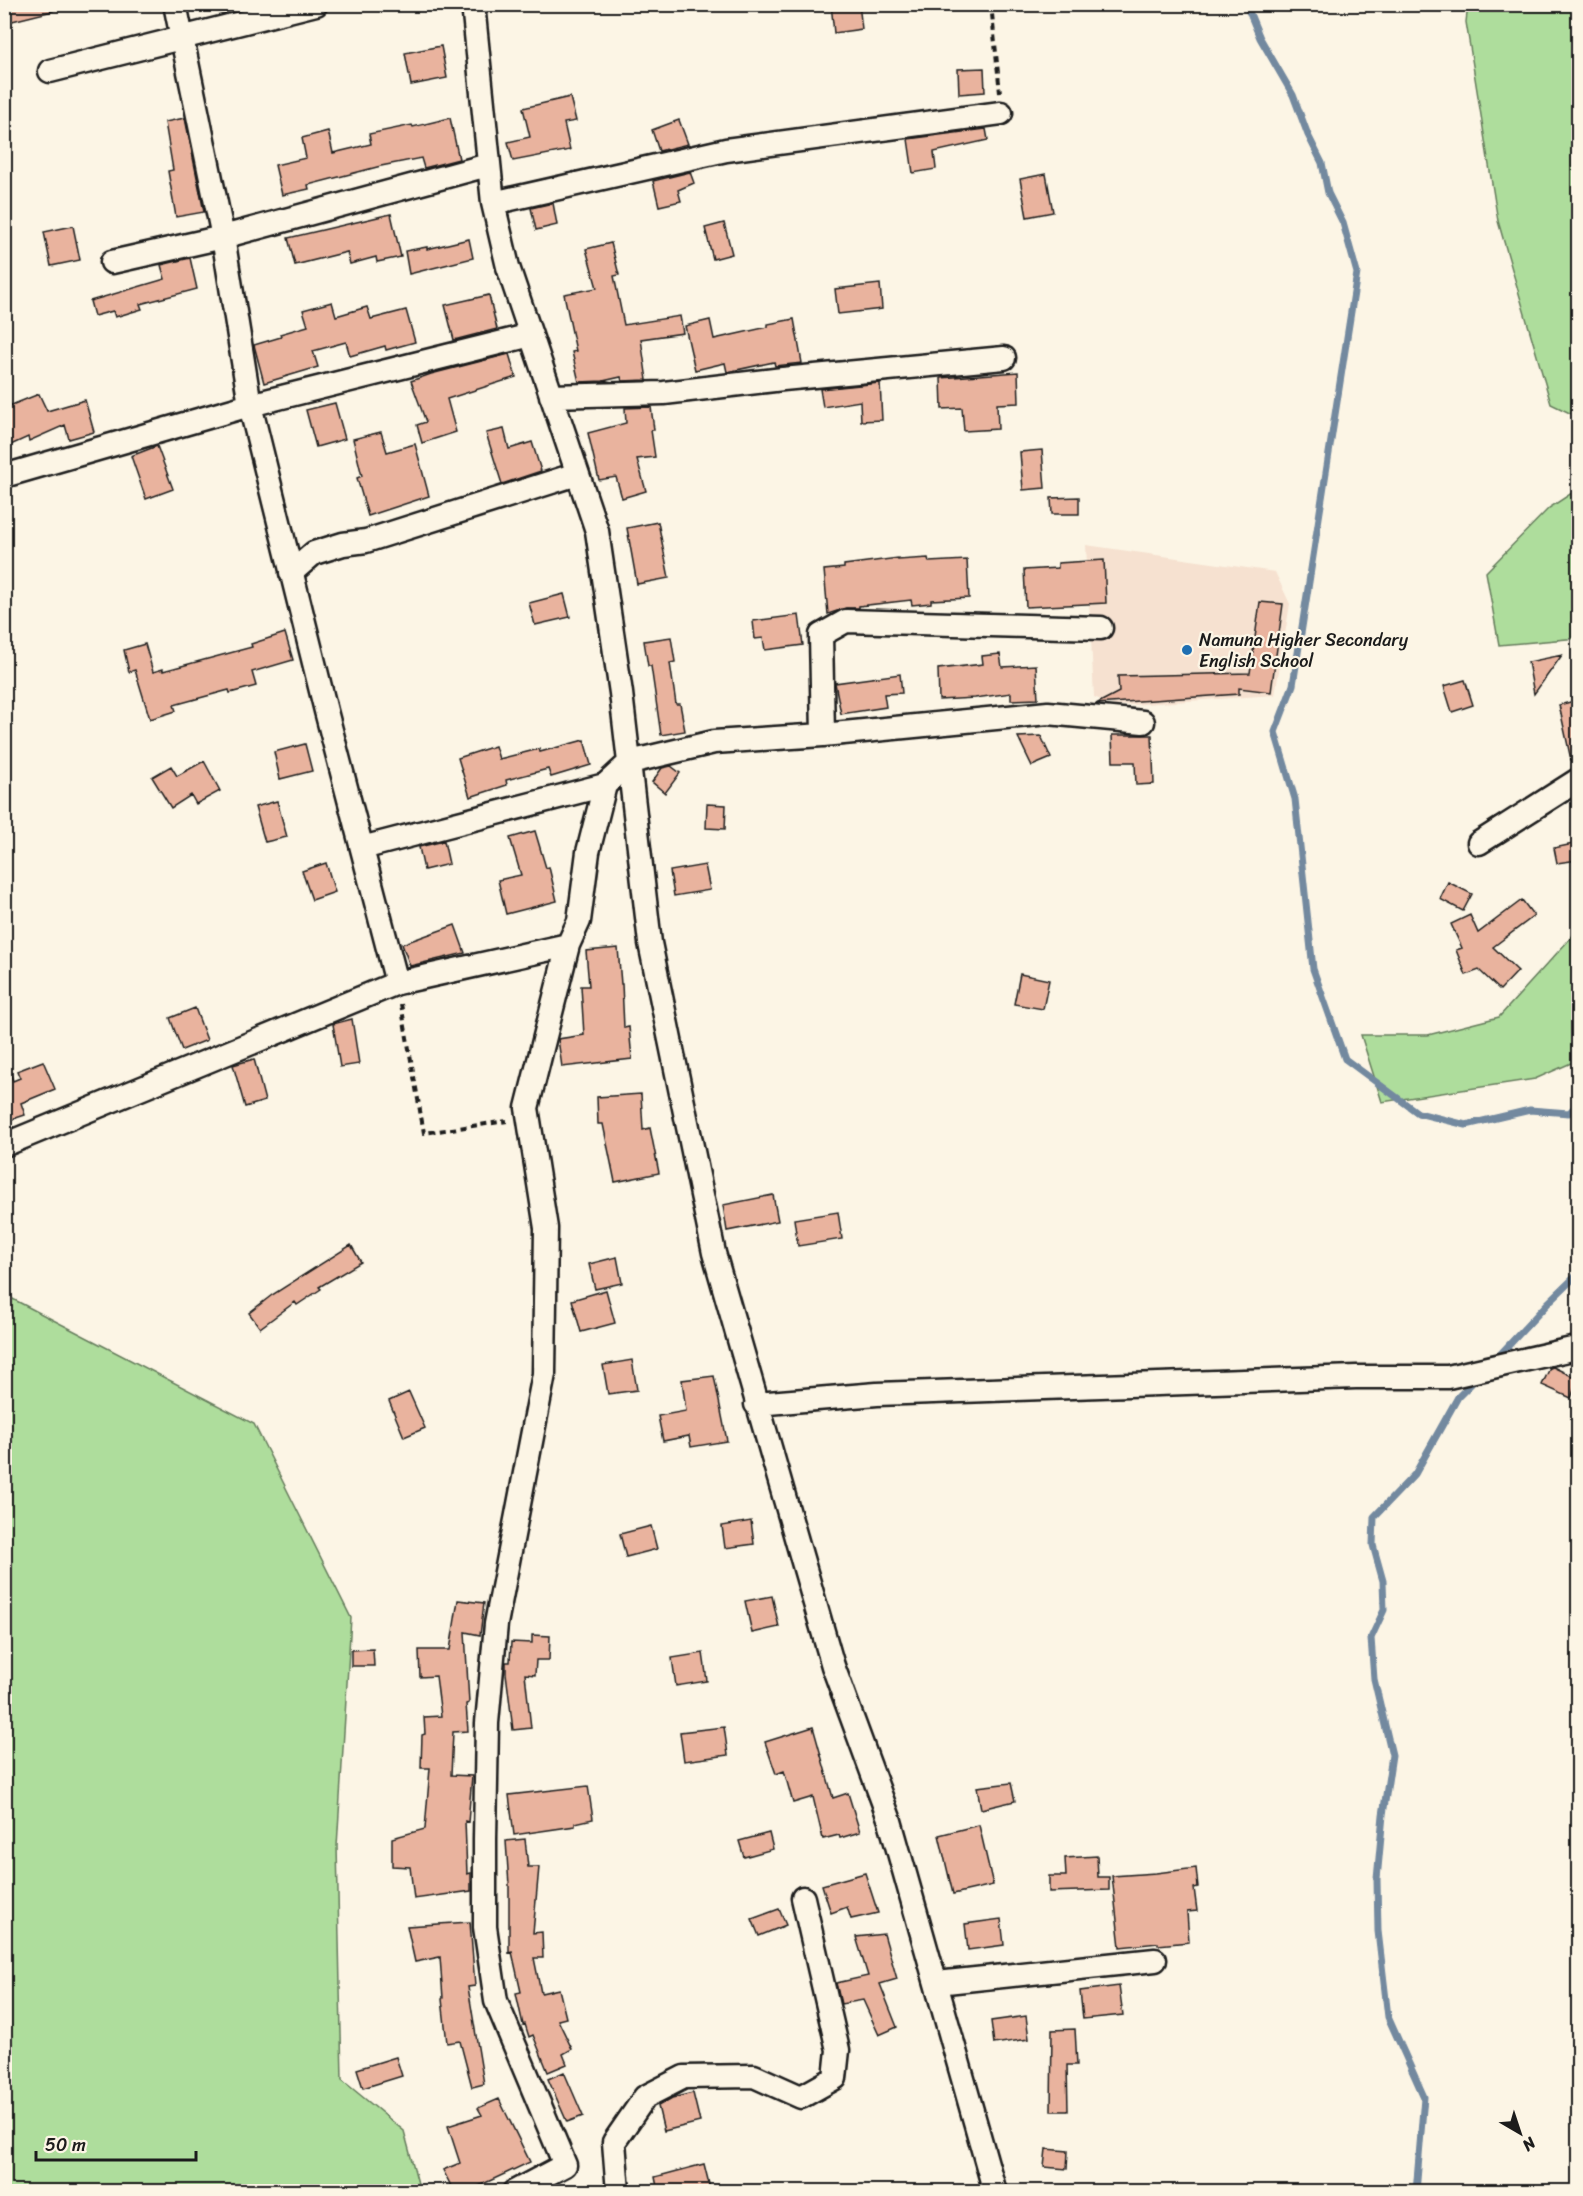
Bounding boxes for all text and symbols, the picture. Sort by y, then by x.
place label: Namuna Higher Secondary English School [1199,624,1409,677]
marker: Namuna Higher Secondary English School [1180,643,1194,657]
north arrow [1490,2103,1550,2163]
scale bar [36,2124,196,2162]
text: 50 m [45,2129,86,2161]
text: N [1515,2129,1543,2160]

